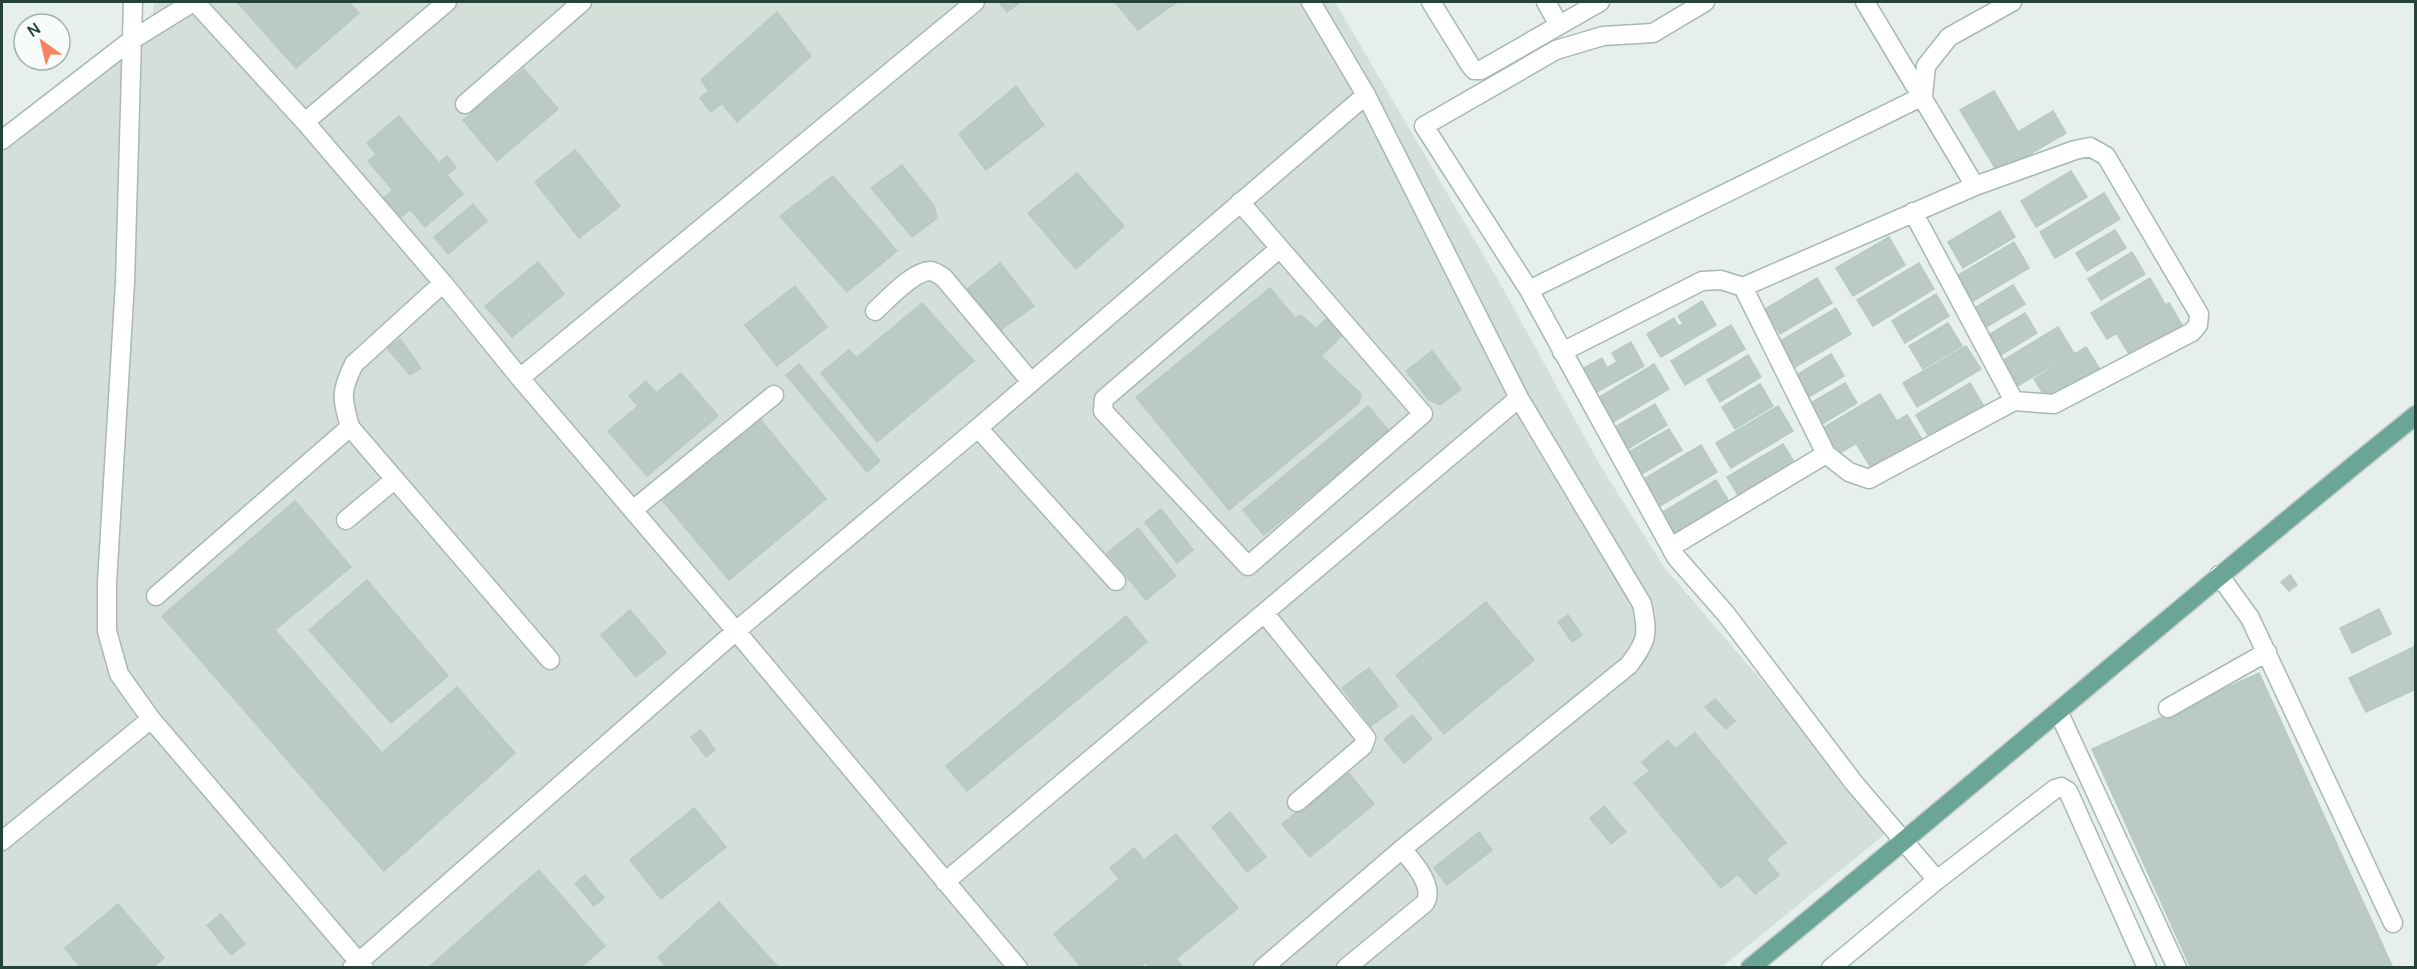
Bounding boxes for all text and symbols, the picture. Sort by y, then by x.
north arrow [12,12,72,72]
text: N [23,17,45,42]

